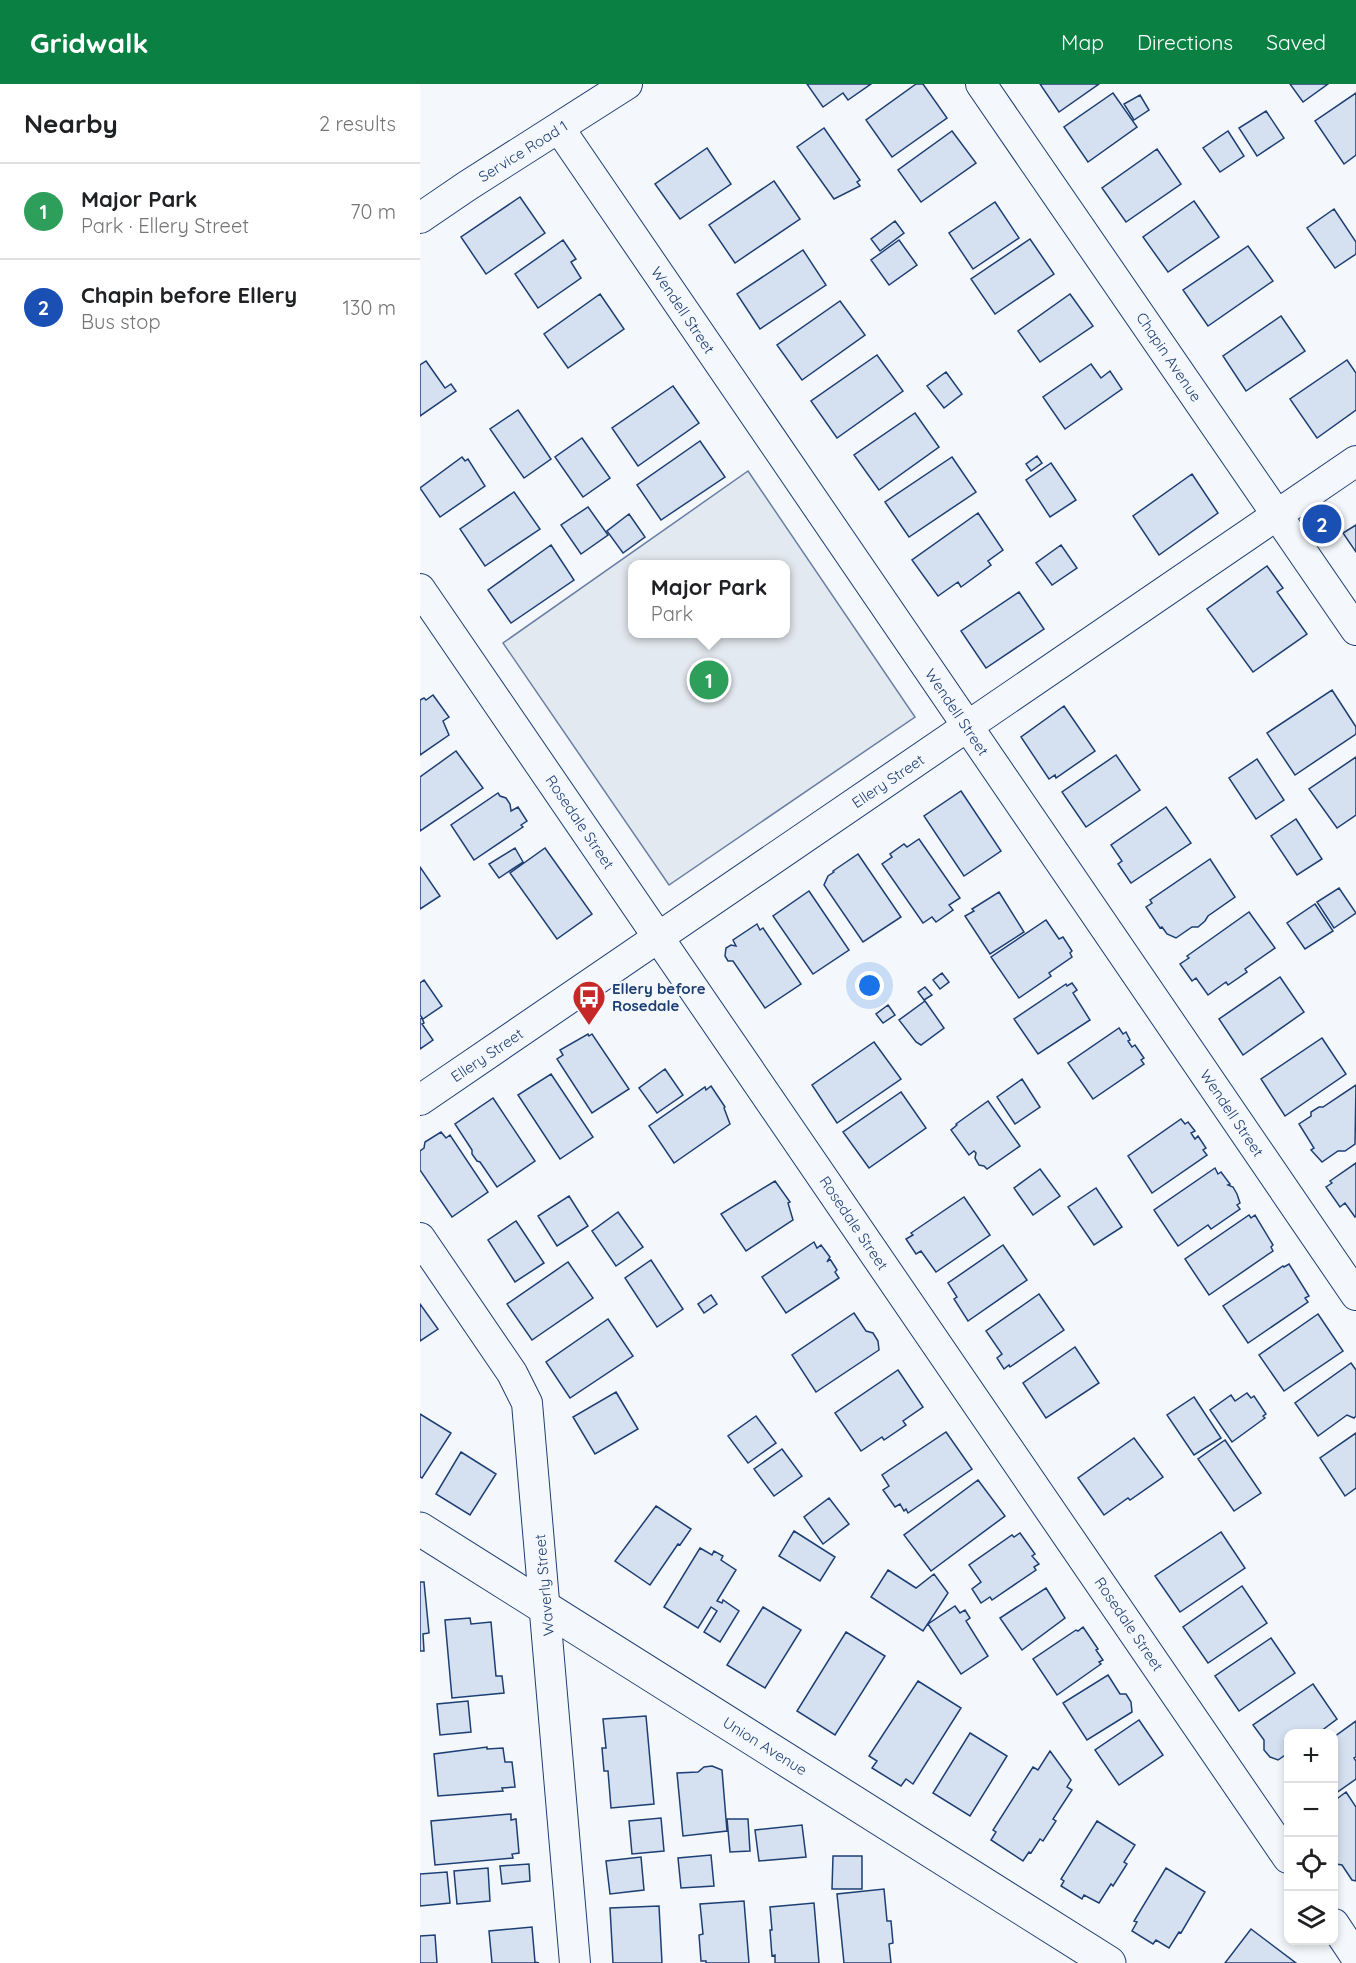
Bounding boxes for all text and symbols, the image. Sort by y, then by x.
text: Gridwalk [30,25,149,60]
text: Map [1061,29,1104,55]
text: Directions [1137,29,1233,55]
text: Saved [1266,29,1326,55]
text: Nearby [24,107,118,140]
text: 2 results [319,111,396,136]
street label: Service Road 1 [475,116,571,186]
text: Major Park [81,185,197,213]
text: 1 [40,199,47,224]
text: 70 m [350,199,396,224]
text: Park · Ellery Street [81,213,249,238]
street label: Wendell Street [647,263,719,357]
text: Chapin before Ellery [81,281,297,309]
text: 2 [38,295,49,320]
text: 130 m [343,295,396,320]
text: Bus stop [81,309,161,334]
street label: Chapin Avenue [1132,309,1206,405]
pin: 2 [1302,502,1342,546]
popup [628,560,790,638]
text: Major Park [651,573,767,601]
text: Park [651,601,693,626]
pin: 1 [690,658,728,702]
street label: Wendell Street [921,665,993,759]
street label: Ellery Street [848,750,928,812]
street label: Rosedale Street [541,771,619,873]
your location [855,971,884,1000]
bus stop icon: Ellery before Rosedale [571,979,607,1026]
place label: Ellery before Rosedale [612,979,706,1015]
street label: Ellery Street [447,1024,527,1086]
street label: Wendell Street [1196,1066,1268,1160]
street label: Rosedale Street [815,1172,893,1274]
street label: Waverly Street [530,1533,558,1637]
street label: Rosedale Street [1090,1573,1168,1675]
street label: Union Avenue [719,1713,811,1779]
map controls [1284,1729,1338,1945]
button: + [1284,1729,1338,1783]
button: − [1284,1783,1338,1837]
button: locate [1284,1837,1338,1891]
button: layers [1284,1891,1338,1945]

